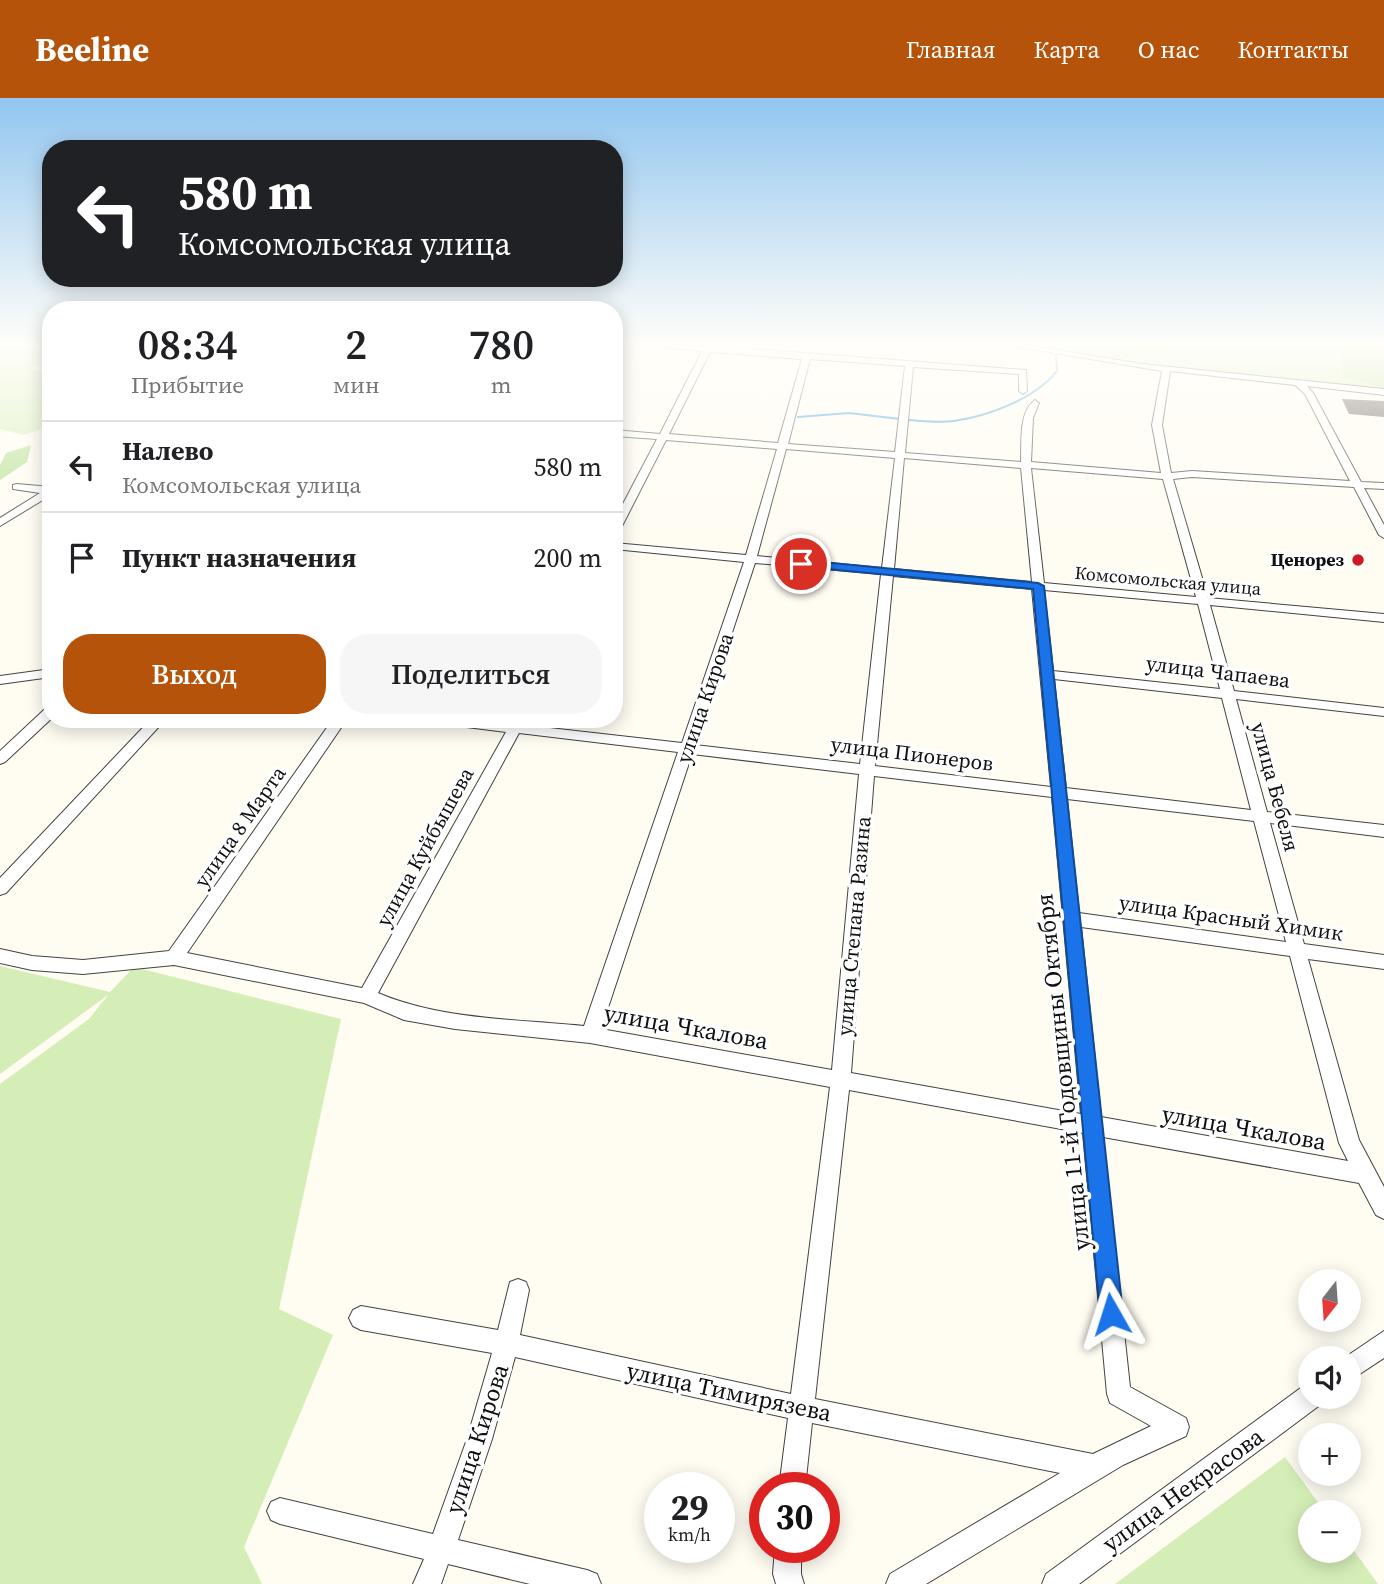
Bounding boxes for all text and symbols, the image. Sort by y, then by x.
text: Beeline [35,27,149,72]
text: Главная [906,33,995,66]
text: Карта [1033,33,1100,66]
text: О нас [1138,33,1199,66]
text: Контакты [1237,33,1349,66]
text: 580 m [178,158,313,225]
icon: left [63,168,154,259]
text: Комсомольская улица [178,222,511,266]
text: 08:34 [138,315,238,373]
text: 2 [345,315,367,373]
text: 780 [468,315,534,373]
text: Прибытие [131,369,244,401]
text: мин [333,369,380,401]
text: m [491,369,512,401]
text: Налево [122,433,213,469]
icon: left [63,448,101,486]
text: 580 m [534,449,602,485]
text: Комсомольская улица [122,469,361,501]
pin [771,534,831,594]
icon: arrive [63,539,101,577]
text: Пункт назначения [122,540,356,576]
text: 200 m [534,540,602,576]
icon: arrive [782,545,820,583]
place label: Ценорез [1271,547,1345,572]
marker: Ценорез [1350,552,1366,568]
street label: Комсомольская улица [1074,560,1263,601]
street label: улица Кирова [669,628,741,767]
button: Выход [63,634,326,714]
button: Поделиться [340,634,602,714]
street label: улица Чапаева [1144,648,1292,695]
street label: улица Бебеля [1244,719,1307,855]
street label: улица Пионеров [829,729,995,778]
street label: улица 8 Марта [187,760,292,893]
street label: улица Куйбышева [369,762,481,932]
street label: улица Степана Разина [829,815,878,1037]
street label: улица Красный Химик [1117,887,1345,948]
street label: улица 11-й Годовщины Октября [1027,892,1098,1252]
street label: улица Чкалова [601,996,772,1057]
street label: улица Чкалова [1159,1097,1330,1158]
north arrow [1298,1269,1362,1332]
map controls [1298,1269,1361,1563]
position arrow [1074,1277,1148,1351]
button: sound [1298,1346,1361,1409]
street label: улица Тимирязева [624,1354,835,1430]
street label: улица Кирова [437,1359,517,1518]
street label: улица Некрасова [1095,1419,1271,1559]
button: + [1298,1423,1361,1486]
speed limit sign: 30 [749,1472,840,1563]
text: 29 [671,1484,708,1532]
button: − [1298,1500,1361,1563]
text: km/h [668,1522,711,1547]

